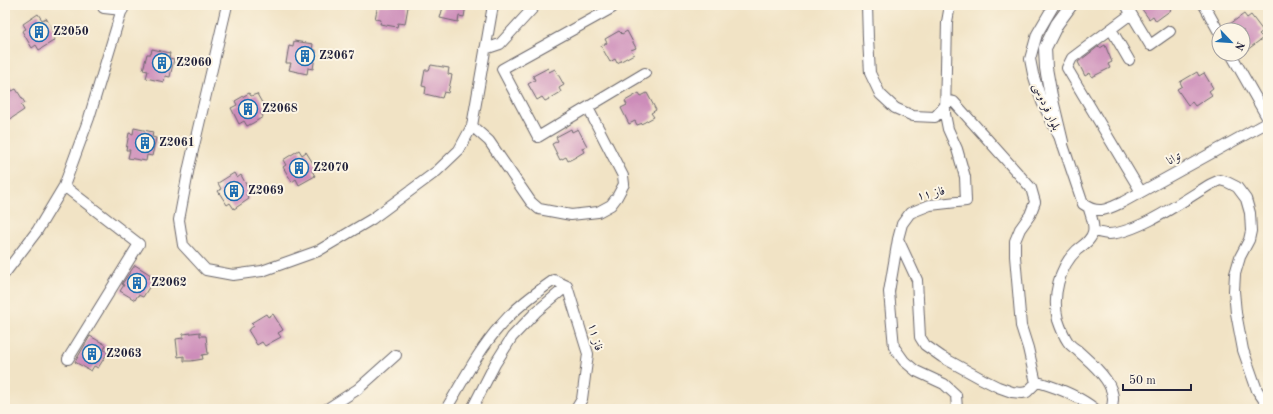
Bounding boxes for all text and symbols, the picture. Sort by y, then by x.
building icon: Z2050 [28,21,50,43]
north arrow [1211,22,1251,62]
place label: Z2050 [53,25,89,38]
text: N [1232,39,1245,52]
building icon: Z2067 [294,45,316,67]
place label: Z2067 [319,50,355,62]
building icon: Z2060 [151,52,173,74]
place label: Z2060 [176,57,212,69]
street label: بلوار فردوسی [1028,81,1062,133]
building icon: Z2068 [237,98,259,120]
place label: Z2068 [262,103,298,115]
building icon: Z2061 [134,132,156,154]
place label: Z2061 [159,137,195,149]
street label: توانا [1165,150,1184,169]
building icon: Z2070 [288,157,310,179]
place label: Z2070 [313,162,349,174]
building icon: Z2069 [223,180,245,202]
place label: Z2069 [248,185,284,197]
street label: فاز ۱۱ [916,185,946,203]
building icon: Z2062 [126,272,148,294]
place label: Z2062 [151,277,187,289]
street label: فاز ۱۱ [586,322,604,352]
building icon: Z2063 [81,343,103,365]
place label: Z2063 [106,348,142,360]
scale bar [1123,366,1191,392]
text: 50 m [1129,374,1156,387]

